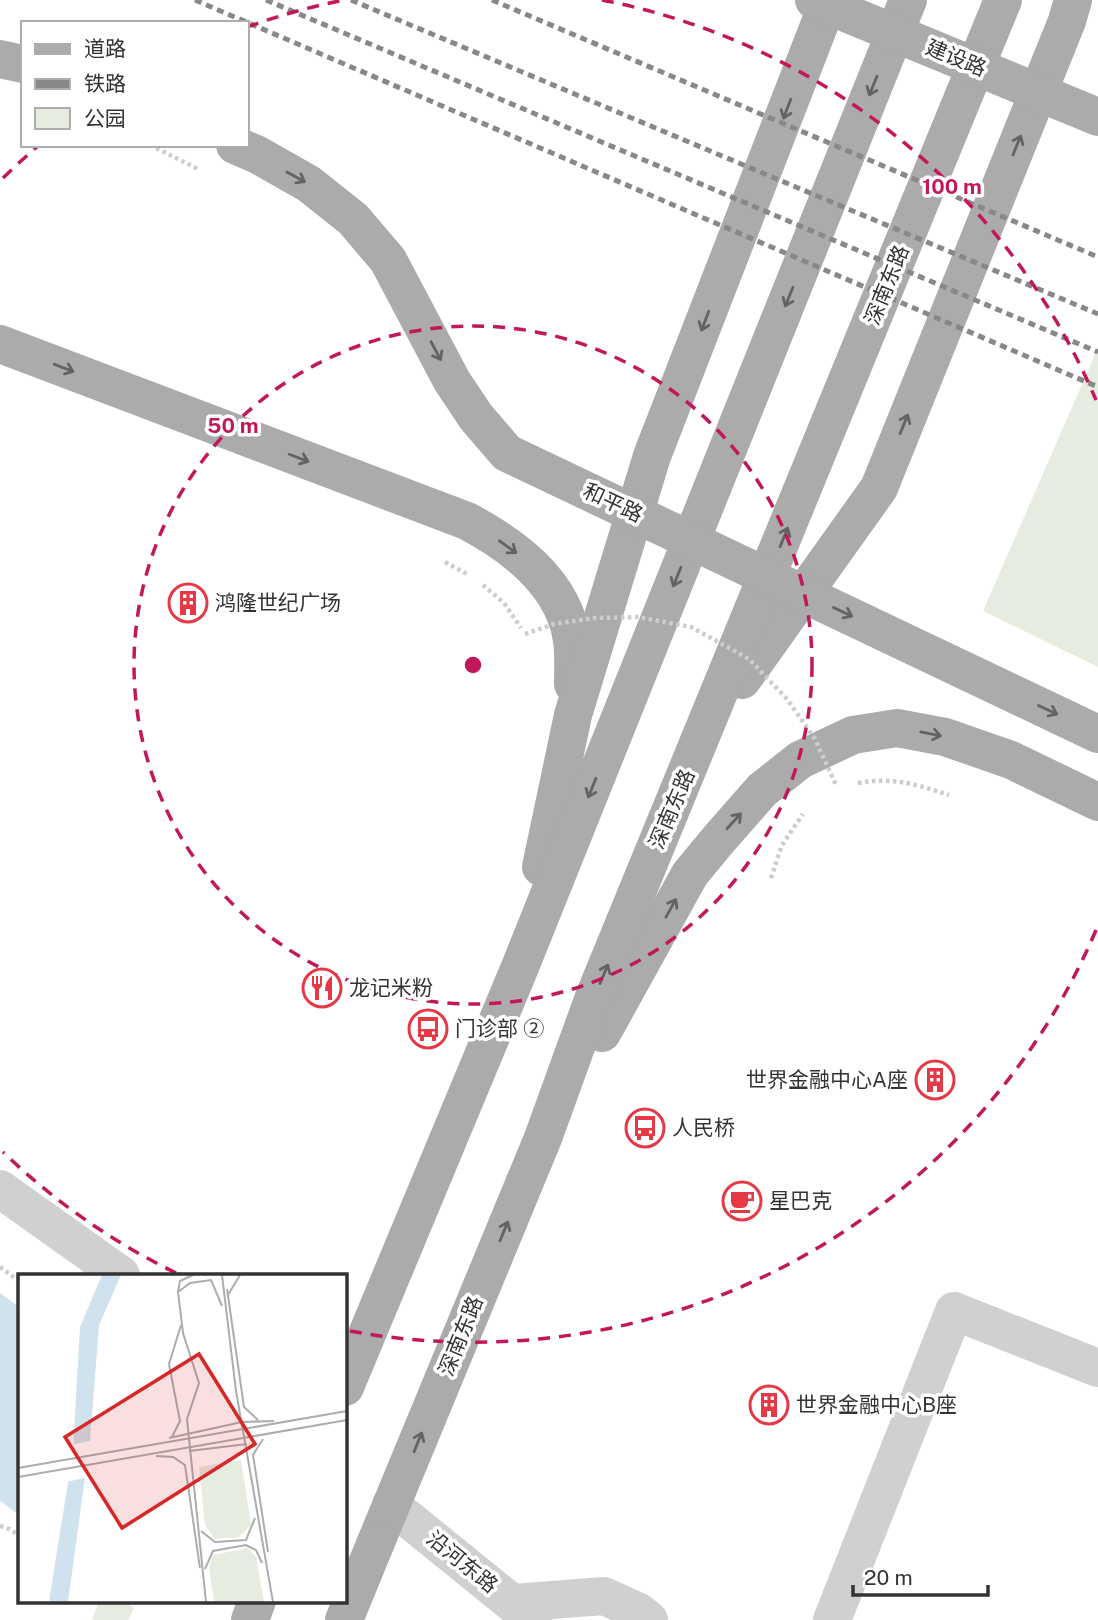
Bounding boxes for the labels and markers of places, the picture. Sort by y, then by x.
building icon: 鸿隆世纪广场 [167,582,209,624]
place label: 鸿隆世纪广场 [215,590,341,615]
centre of rings [461,653,485,677]
restaurant icon: 龙记米粉 [301,967,343,1009]
place label: 龙记米粉 [349,975,433,1000]
bus stop icon: 门诊部 ② [407,1008,449,1050]
place label: 门诊部 ② [455,1016,544,1041]
building icon: 世界金融中心A座 [914,1059,956,1101]
place label: 世界金融中心A座 [746,1067,908,1092]
bus stop icon: 人民桥 [624,1107,666,1149]
place label: 人民桥 [672,1115,735,1140]
cafe icon: 星巴克 [721,1180,763,1222]
place label: 星巴克 [769,1188,832,1213]
building icon: 世界金融中心B座 [748,1384,790,1426]
place label: 世界金融中心B座 [796,1392,957,1417]

